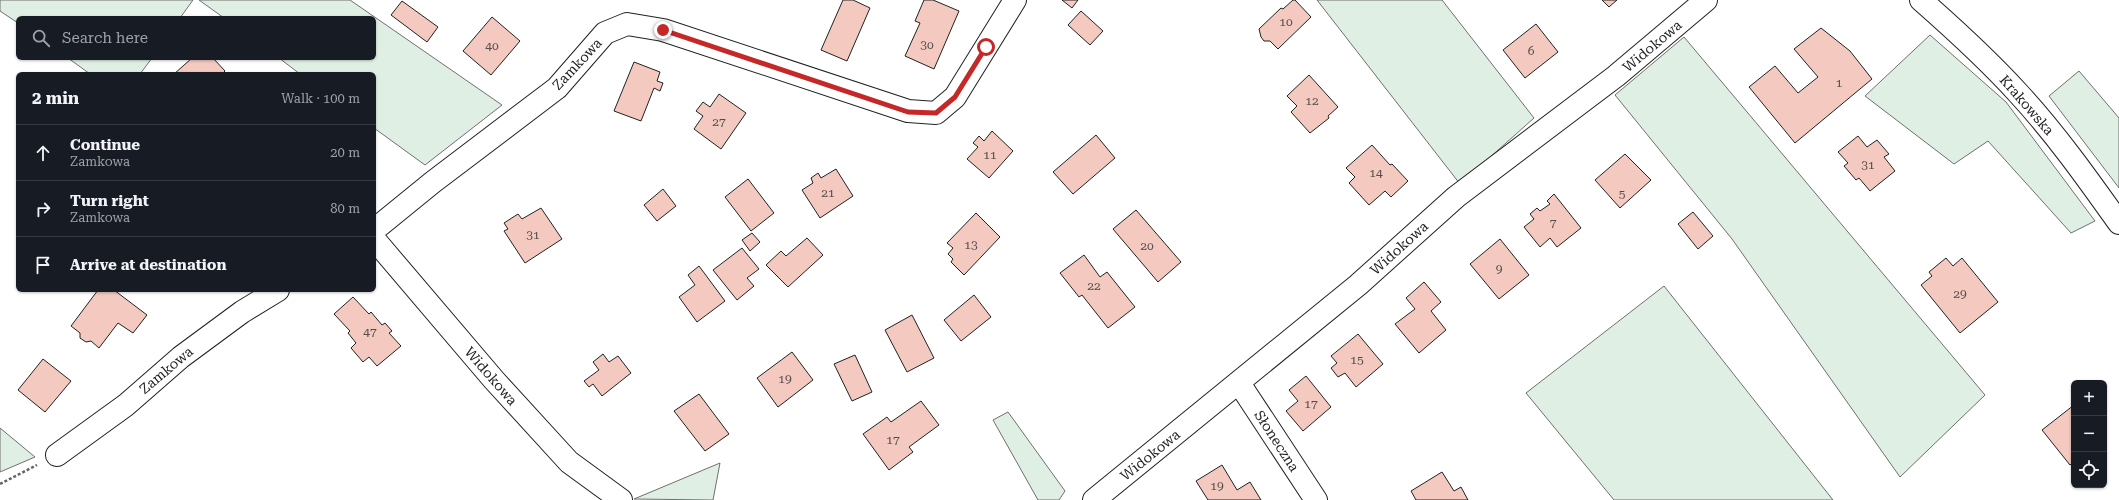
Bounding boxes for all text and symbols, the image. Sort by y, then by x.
house number: 10 [1279,15,1293,29]
search box [16,16,376,60]
street label: Widokowa [1619,16,1685,75]
route end [654,21,672,39]
icon: search [30,27,52,49]
text: Search here [62,29,148,47]
street label: Zamkowa [549,35,605,93]
house number: 30 [920,38,934,52]
route start [977,38,995,56]
house number: 40 [485,39,499,53]
house number: 6 [1528,44,1535,58]
street label: Krakowska [1997,72,2058,139]
house number: 1 [1836,76,1843,90]
text: 2 min [32,88,79,108]
text: Walk · 100 m [281,91,360,106]
house number: 12 [1305,94,1319,108]
house number: 27 [712,115,726,129]
text: Continue [70,136,140,154]
icon: ahead [32,142,54,164]
text: 20 m [330,145,360,160]
house number: 11 [983,148,997,162]
text: Zamkowa [70,154,130,169]
house number: 31 [1861,158,1875,172]
house number: 14 [1369,166,1383,180]
house number: 21 [821,186,835,200]
house number: 5 [1619,187,1626,201]
text: Turn right [70,192,149,210]
icon: right [32,198,54,220]
text: 80 m [330,201,360,216]
text: Zamkowa [70,210,130,225]
house number: 7 [1550,216,1557,230]
street label: Widokowa [1367,218,1431,278]
house number: 31 [526,228,540,242]
house number: 13 [964,238,978,252]
house number: 20 [1140,239,1154,253]
icon: arrive [32,254,54,276]
text: Arrive at destination [70,256,226,274]
house number: 9 [1496,262,1503,276]
house number: 22 [1087,279,1101,293]
house number: 29 [1953,287,1967,301]
house number: 47 [363,325,377,339]
street label: Zamkowa [136,343,196,397]
street label: Widokowa [461,344,521,409]
house number: 15 [1350,353,1364,367]
house number: 19 [778,372,792,386]
map controls [2071,380,2107,488]
button: + [2071,380,2107,416]
house number: 17 [1304,397,1318,411]
street label: Słoneczna [1251,407,1303,475]
button: − [2071,416,2107,452]
street label: Widokowa [1117,426,1183,484]
house number: 17 [886,433,900,447]
button: locate [2071,452,2107,488]
house number: 19 [1210,479,1224,493]

